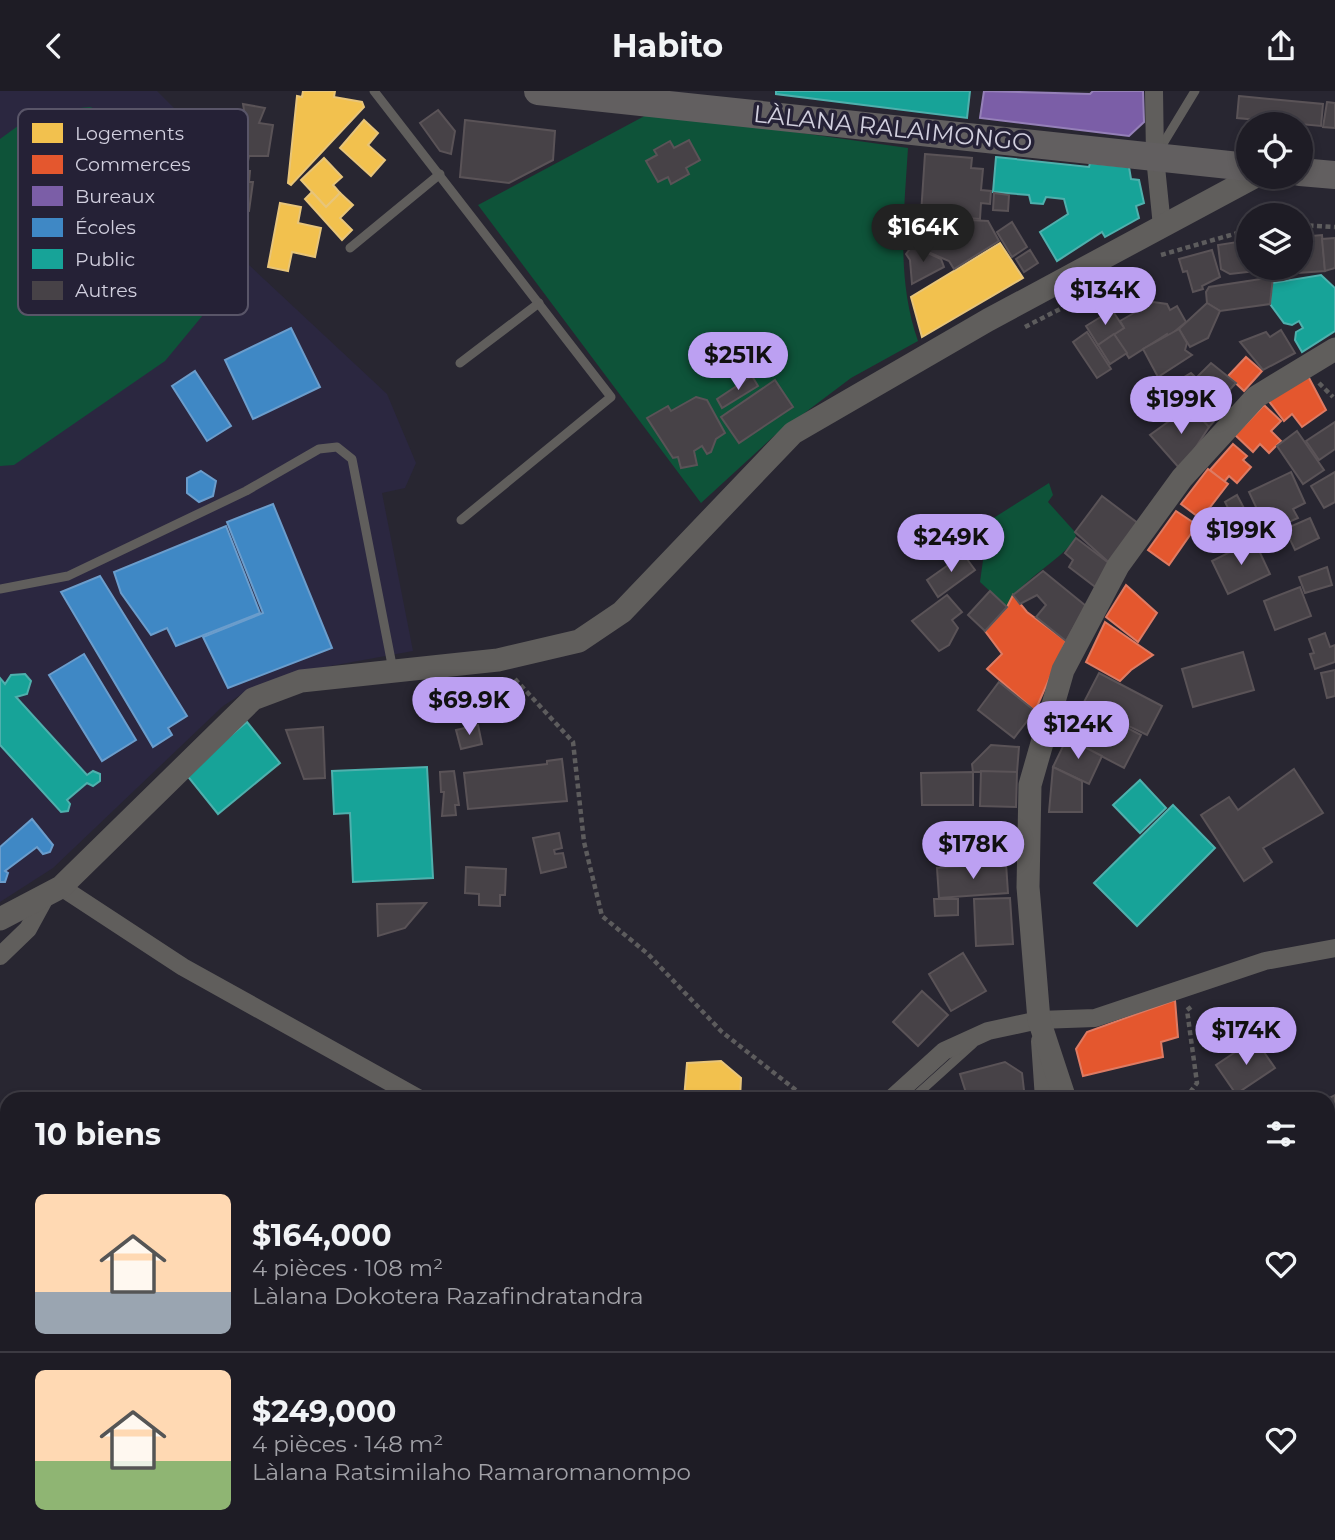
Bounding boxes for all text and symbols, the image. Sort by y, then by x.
text: Habito [612,26,723,65]
icon: back [35,27,73,65]
icon: share [1262,27,1300,65]
street label: LÀLANA RALAIMONGO [752,99,1034,157]
legend [18,109,248,315]
map controls [1236,112,1313,280]
button: locate [1236,112,1313,189]
text: Logements [75,122,184,145]
text: Commerces [75,153,190,176]
text: Bureaux [75,185,155,208]
button: layers [1236,203,1313,280]
pin: $164K [874,205,972,264]
text: $164K [888,213,958,241]
text: Écoles [75,216,136,239]
text: Public [75,248,135,271]
pin: $134K [1056,267,1154,327]
text: $134K [1070,276,1140,304]
text: Autres [75,279,137,302]
pin: $251K [689,333,787,392]
text: $251K [704,341,772,369]
pin: $199K [1132,377,1230,436]
text: $199K [1146,385,1216,413]
pin: $199K [1192,507,1290,567]
pin: $249K [902,515,1000,574]
text: $199K [1206,516,1276,544]
text: $249K [913,523,989,551]
pin: $69.9K [412,677,526,737]
text: $69.9K [428,686,510,714]
pin: $124K [1029,701,1127,761]
text: $124K [1043,710,1113,738]
pin: $178K [924,821,1022,881]
text: $178K [938,830,1008,858]
pin: $174K [1197,1007,1295,1067]
text: $174K [1211,1016,1281,1044]
icon: filters [1262,1115,1300,1153]
text: 10 biens [35,1116,161,1153]
text: $164,000 [252,1217,392,1254]
icon: home [91,1222,175,1306]
icon: heart [1262,1245,1300,1283]
text: 4 pièces · 108 m² [252,1254,443,1282]
text: Làlana Dokotera Razafindratandra [252,1282,644,1310]
text: $249,000 [252,1393,396,1430]
icon: home [91,1398,175,1482]
icon: heart [1262,1421,1300,1459]
text: 4 pièces · 148 m² [252,1430,443,1458]
text: Làlana Ratsimilaho Ramaromanompo [252,1458,691,1486]

